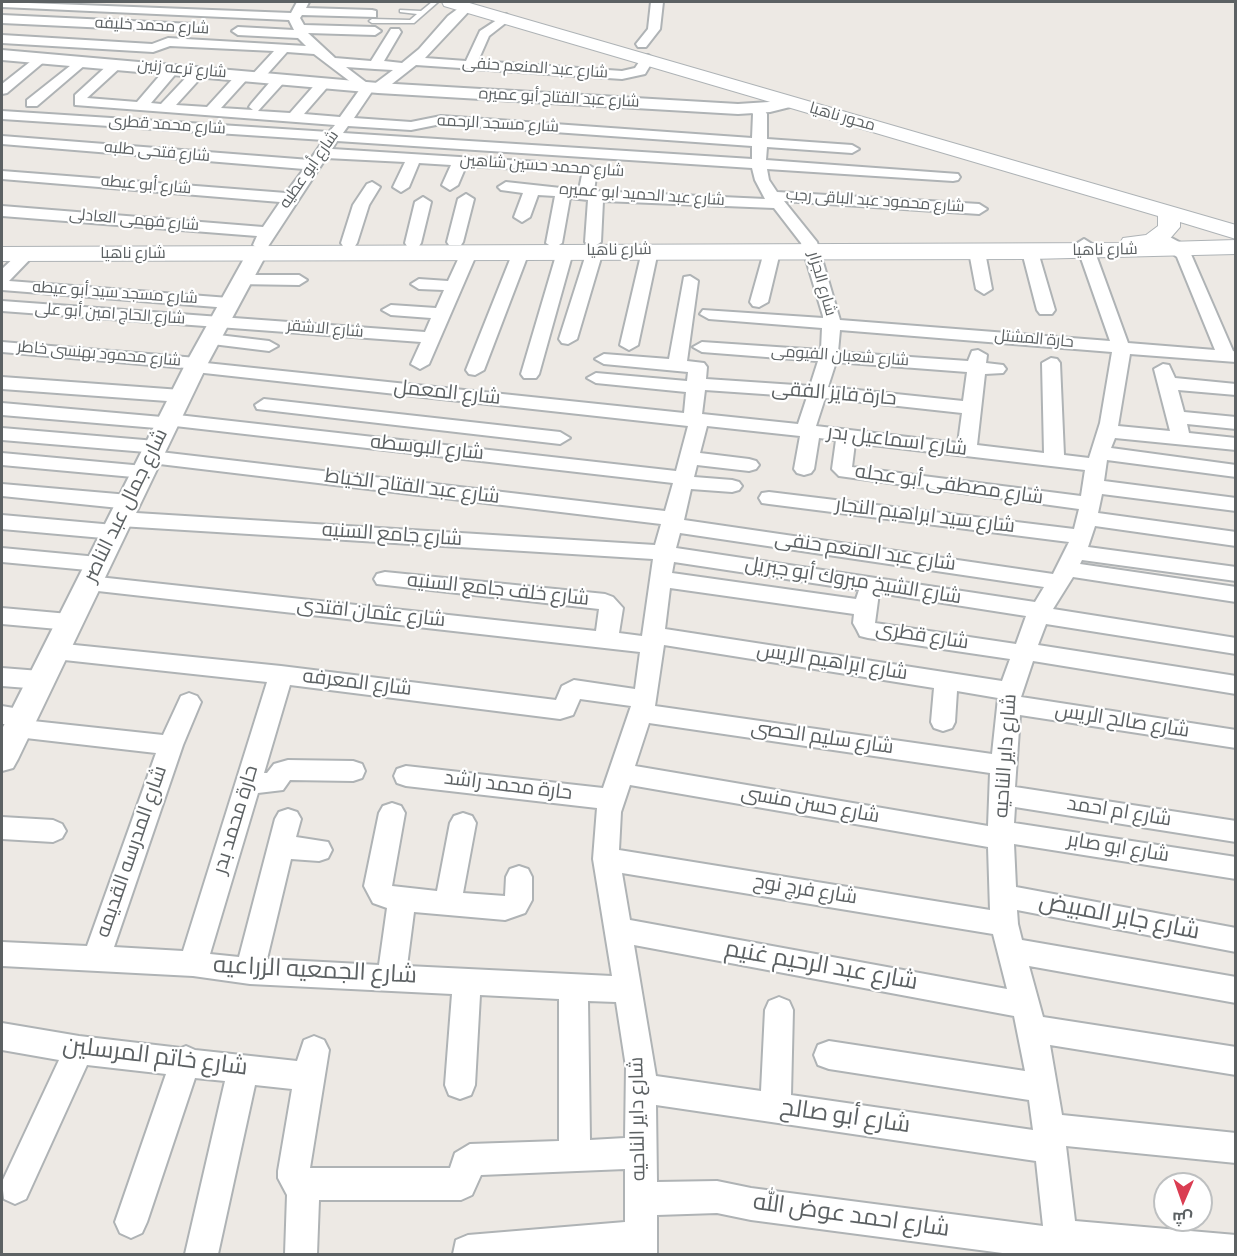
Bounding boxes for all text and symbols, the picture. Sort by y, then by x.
street label: شارع محمد خليفه [94,14,210,40]
street label: شارع عبد المنعم حنفى [461,54,609,84]
street label: شارع ترعه زنين [137,57,227,83]
street label: شارع عبد الفتاح أبو عميره [478,85,640,113]
street label: محور ناهيا [807,99,877,137]
street label: شارع محمد قطرى [108,112,226,140]
street label: شارع مسجد الرحمه [437,112,559,138]
street label: شارع أبو عطيه [276,127,344,213]
street label: شارع فتحى طلبه [103,139,211,167]
street label: شارع محمد حسين شاهين [459,152,625,182]
street label: شارع أبو عيطه [100,172,192,200]
street label: شارع عبد الحميد ابو عميره [559,181,725,211]
street label: شارع محمود عبد الباقى رجب [785,186,965,218]
street label: شارع فهمى العادلى [68,206,200,236]
street label: شارع ناهيا [586,241,652,261]
street label: شارع ناهيا [1072,241,1138,261]
street label: شارع ناهيا [100,244,166,264]
street label: شارع الجزار [803,250,839,318]
street label: شارع مسجد سيد أبو عيطه [32,279,198,309]
street label: شارع الحاج امين أبو على [34,300,186,330]
street label: شارع الاشقر [286,317,364,343]
street label: حارة المشتل [994,327,1074,353]
street label: شارع محمود بهنسى خاطر [16,338,182,372]
street label: شارع شعبان الفيومى [770,343,910,371]
street label: شارع المعمل [392,376,502,412]
street label: حارة فايز الفقى [770,378,898,412]
street label: شارع اسماعيل بدر [826,421,968,463]
street label: شارع جمال عبد الناصر [80,426,174,586]
street label: شارع البوسطه [369,431,485,467]
street label: شارع مصطفى أبو عجله [853,461,1045,511]
street label: شارع عبد الفتاح الخياط [323,465,501,511]
street label: شارع سيد ابراهيم النجار [834,494,1016,540]
street label: شارع جامع السنيه [321,519,463,553]
street label: شارع عبد المنعم حنفى [773,528,957,578]
street label: شارع الشيخ مبروك أبو جبريل [743,553,963,611]
street label: شارع خلف جامع السنيه [406,570,590,612]
street label: شارع عثمان افتدى [296,594,446,634]
street label: شارع قطرى [874,618,970,656]
street label: شارع ابراهيم الريس [755,639,909,687]
street label: شارع المعرفه [301,665,413,703]
street label: شارع داير الناحيه [991,693,1023,819]
street label: شارع صالح الريس [1053,700,1191,744]
street label: شارع سليم الحصى [749,717,895,761]
street label: شارع المدرسه القديمه [92,763,174,941]
street label: حارة محمد بدر [209,763,265,877]
street label: حارة محمد راشد [443,767,573,807]
street label: شارع حسن منسى [739,782,881,830]
street label: شارع ام احمد [1065,793,1173,833]
street label: شارع ابو صابر [1065,829,1171,869]
street label: شارع فرج نوح [751,871,859,911]
street label: شارع جابر المبيض [1036,888,1202,948]
street label: شارع عبد الرحيم غنيم [722,936,920,998]
street label: شارع الجمعيه الزراعيه [212,952,418,992]
street label: شارع خاتم المرسلين [61,1032,249,1084]
street label: شارع داير الناحيه [626,1057,652,1181]
street label: شارع أبو صالح [778,1095,912,1141]
north arrow [1153,1172,1213,1232]
street label: شارع احمد عوض الله [751,1189,951,1245]
text: ش [1172,1207,1193,1229]

